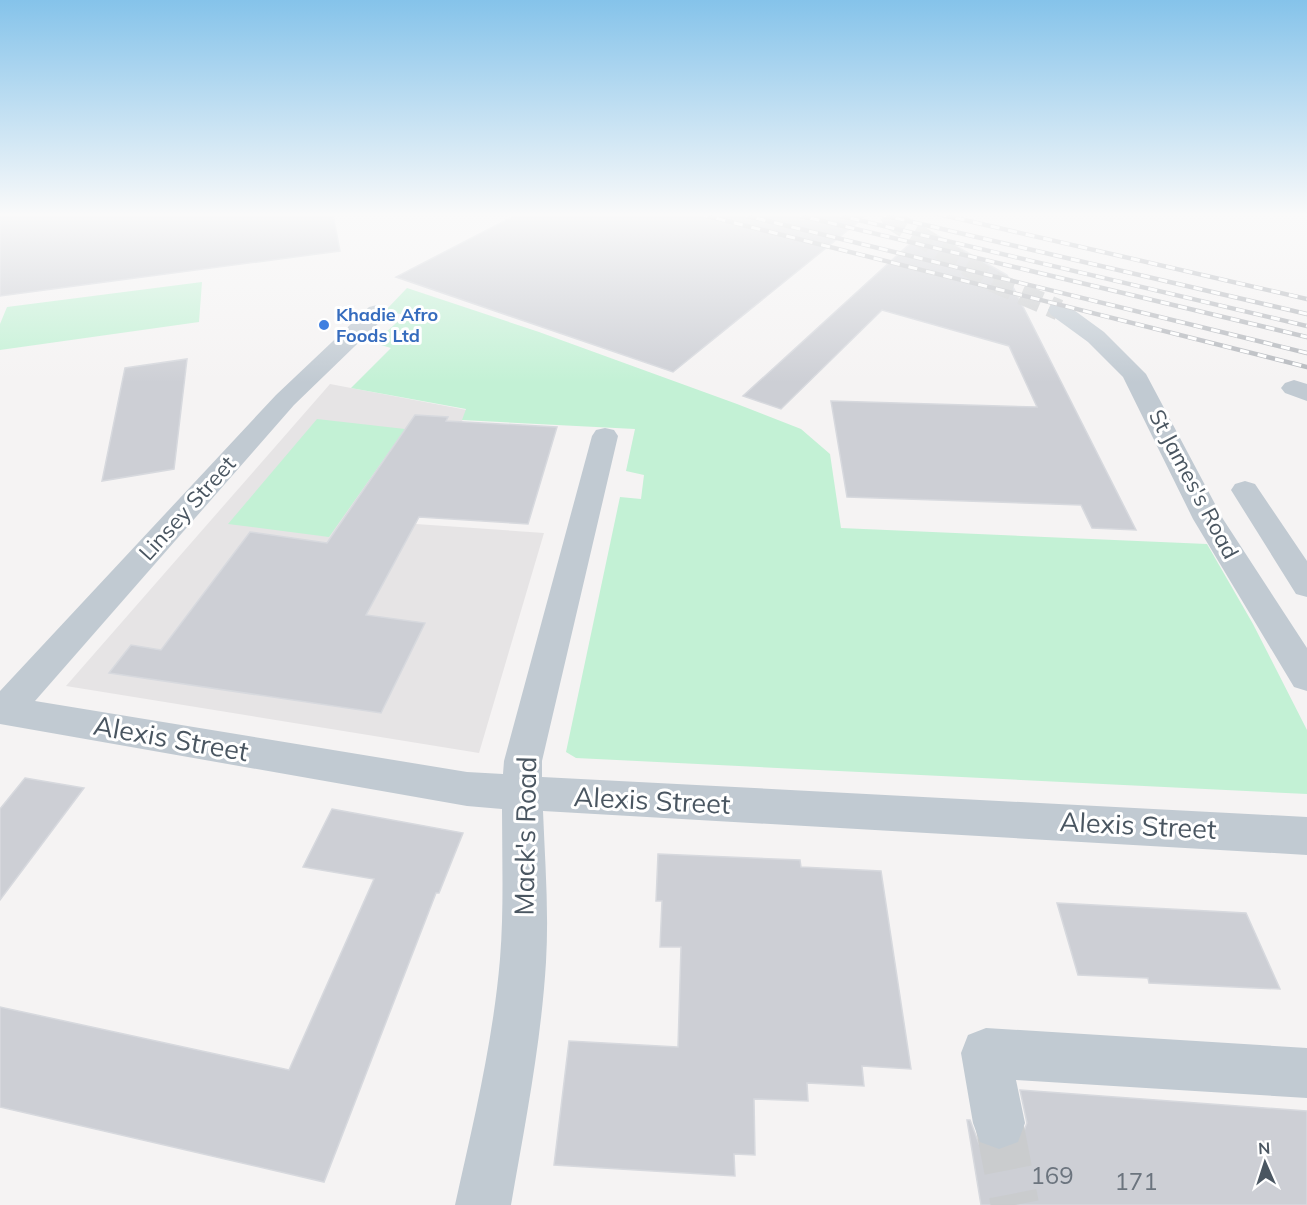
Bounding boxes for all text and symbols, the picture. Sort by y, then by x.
place label: Khadie Afro Foods Ltd [336,303,438,347]
marker: Khadie Afro Foods Ltd [317,318,331,332]
street label: St James's Road [1143,404,1245,564]
street label: Linsey Street [133,450,241,566]
street label: Alexis Street [91,708,251,768]
street label: Mack's Road [507,756,543,916]
street label: Alexis Street [573,779,731,821]
street label: Alexis Street [1059,804,1217,846]
north arrow [1235,1133,1295,1193]
text: N [1258,1138,1271,1158]
house number: 169 [1030,1160,1074,1190]
house number: 171 [1114,1166,1158,1196]

